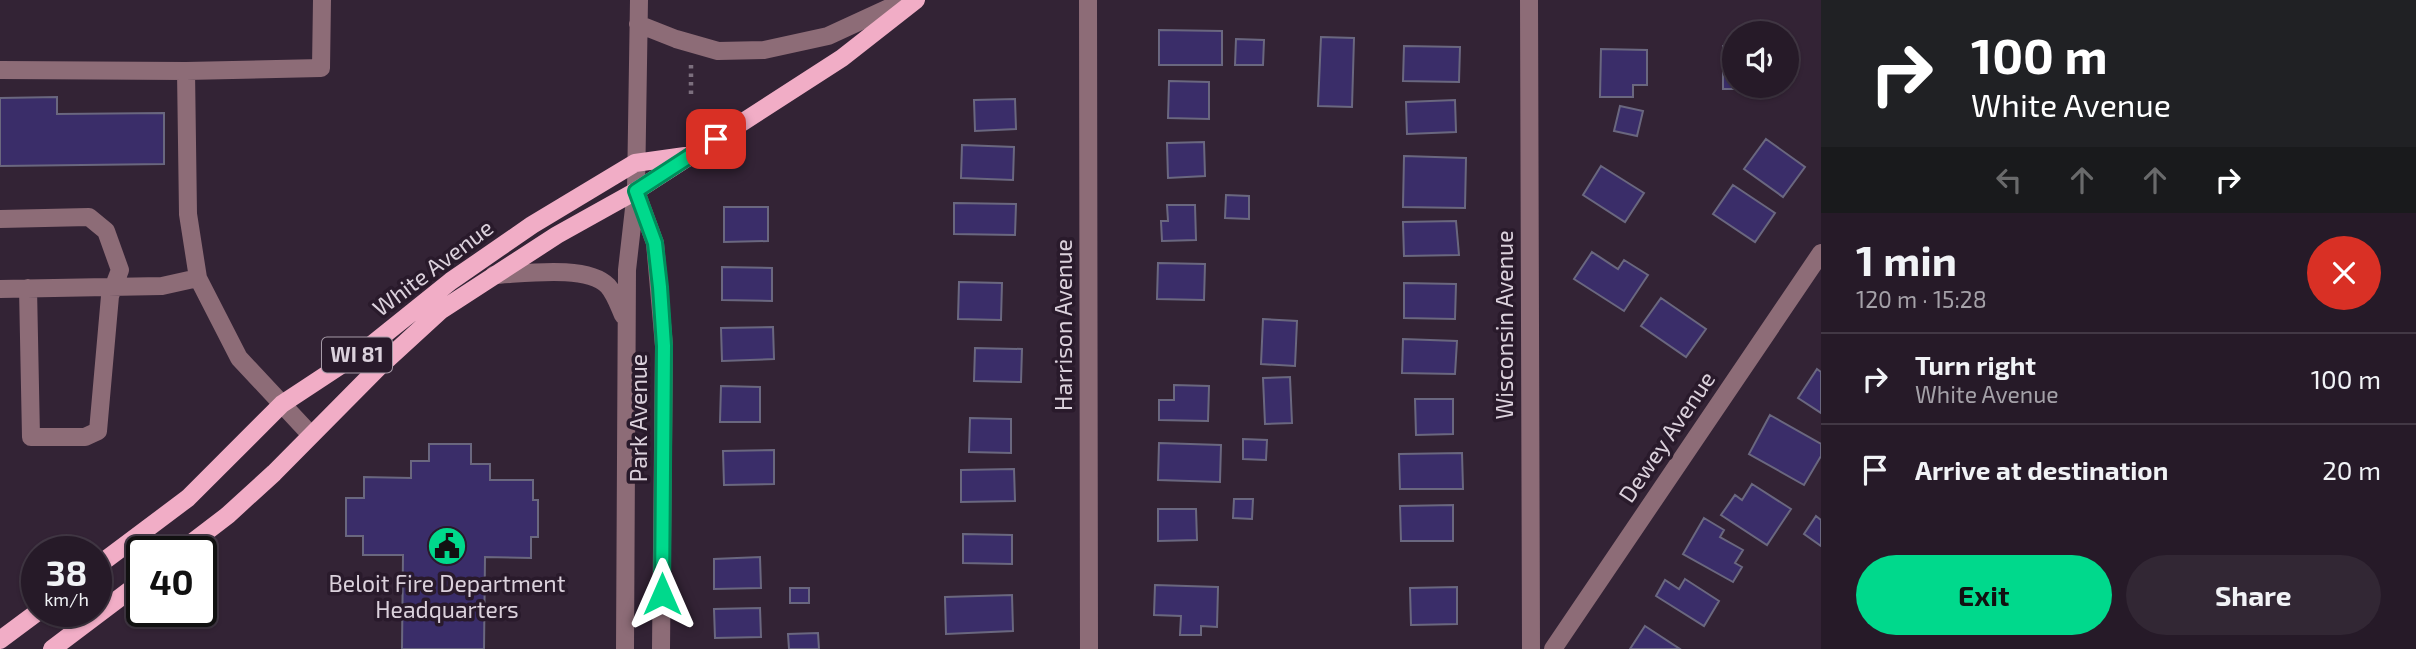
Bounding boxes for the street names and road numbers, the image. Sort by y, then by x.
street label: White Avenue [367,213,498,322]
street label: Wisconsin Avenue [1490,230,1518,420]
street label: Harrison Avenue [1049,239,1077,411]
road number: WI 81 [322,338,392,372]
street label: Park Avenue [624,354,652,482]
street label: Dewey Avenue [1612,366,1720,507]

